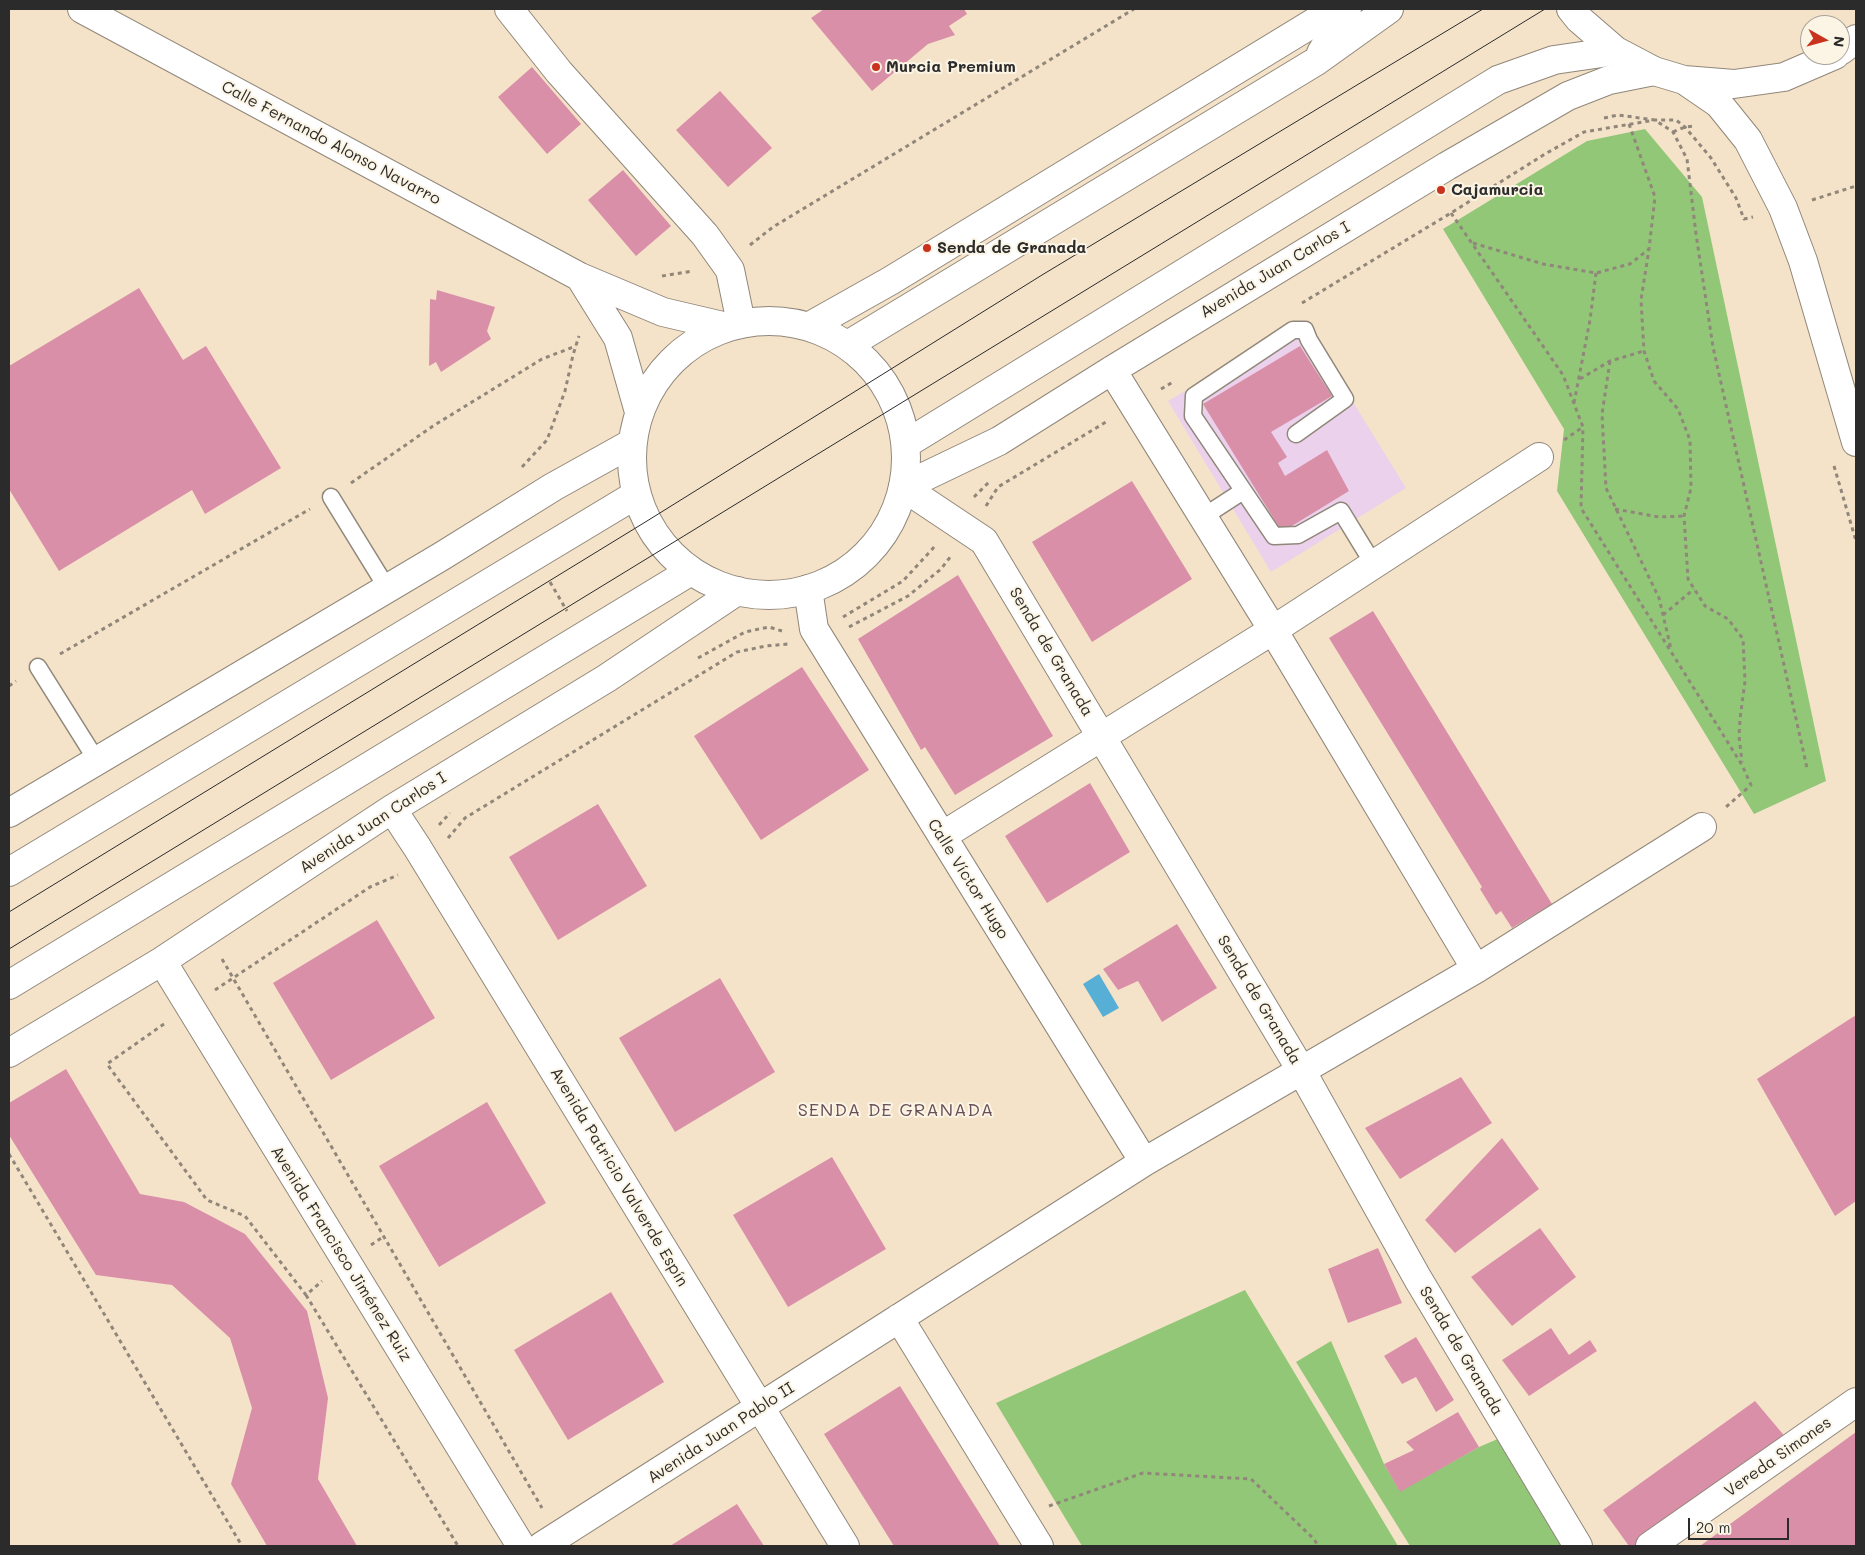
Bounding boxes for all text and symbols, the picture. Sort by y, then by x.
north arrow [1800,15,1850,65]
text: N [1829,35,1849,48]
place label: Murcia Premium [886,57,1016,77]
marker: Murcia Premium [870,61,882,73]
street label: Calle Fernando Alonso Navarro [218,77,444,209]
place label: Cajamurcia [1451,180,1544,200]
marker: Cajamurcia [1435,184,1447,196]
street label: Avenida Juan Carlos I [1197,218,1353,322]
place label: Senda de Granada [937,238,1086,258]
marker: Senda de Granada [921,242,933,254]
street label: Senda de Granada [1005,584,1097,720]
street label: Avenida Juan Carlos I [296,768,450,878]
street label: Calle Víctor Hugo [923,815,1013,943]
street label: Senda de Granada [1213,932,1305,1068]
street label: Avenida Patricio Valverde Espín [546,1064,692,1290]
district label: SENDA DE GRANADA [796,1099,996,1121]
street label: Avenida Francisco Jiménez Ruiz [266,1143,416,1365]
street label: Senda de Granada [1415,1283,1507,1419]
street label: Avenida Juan Pablo II [644,1378,798,1488]
street label: Vereda Simones [1721,1413,1835,1501]
scale bar [1690,1508,1791,1540]
text: 20 m [1696,1517,1730,1537]

